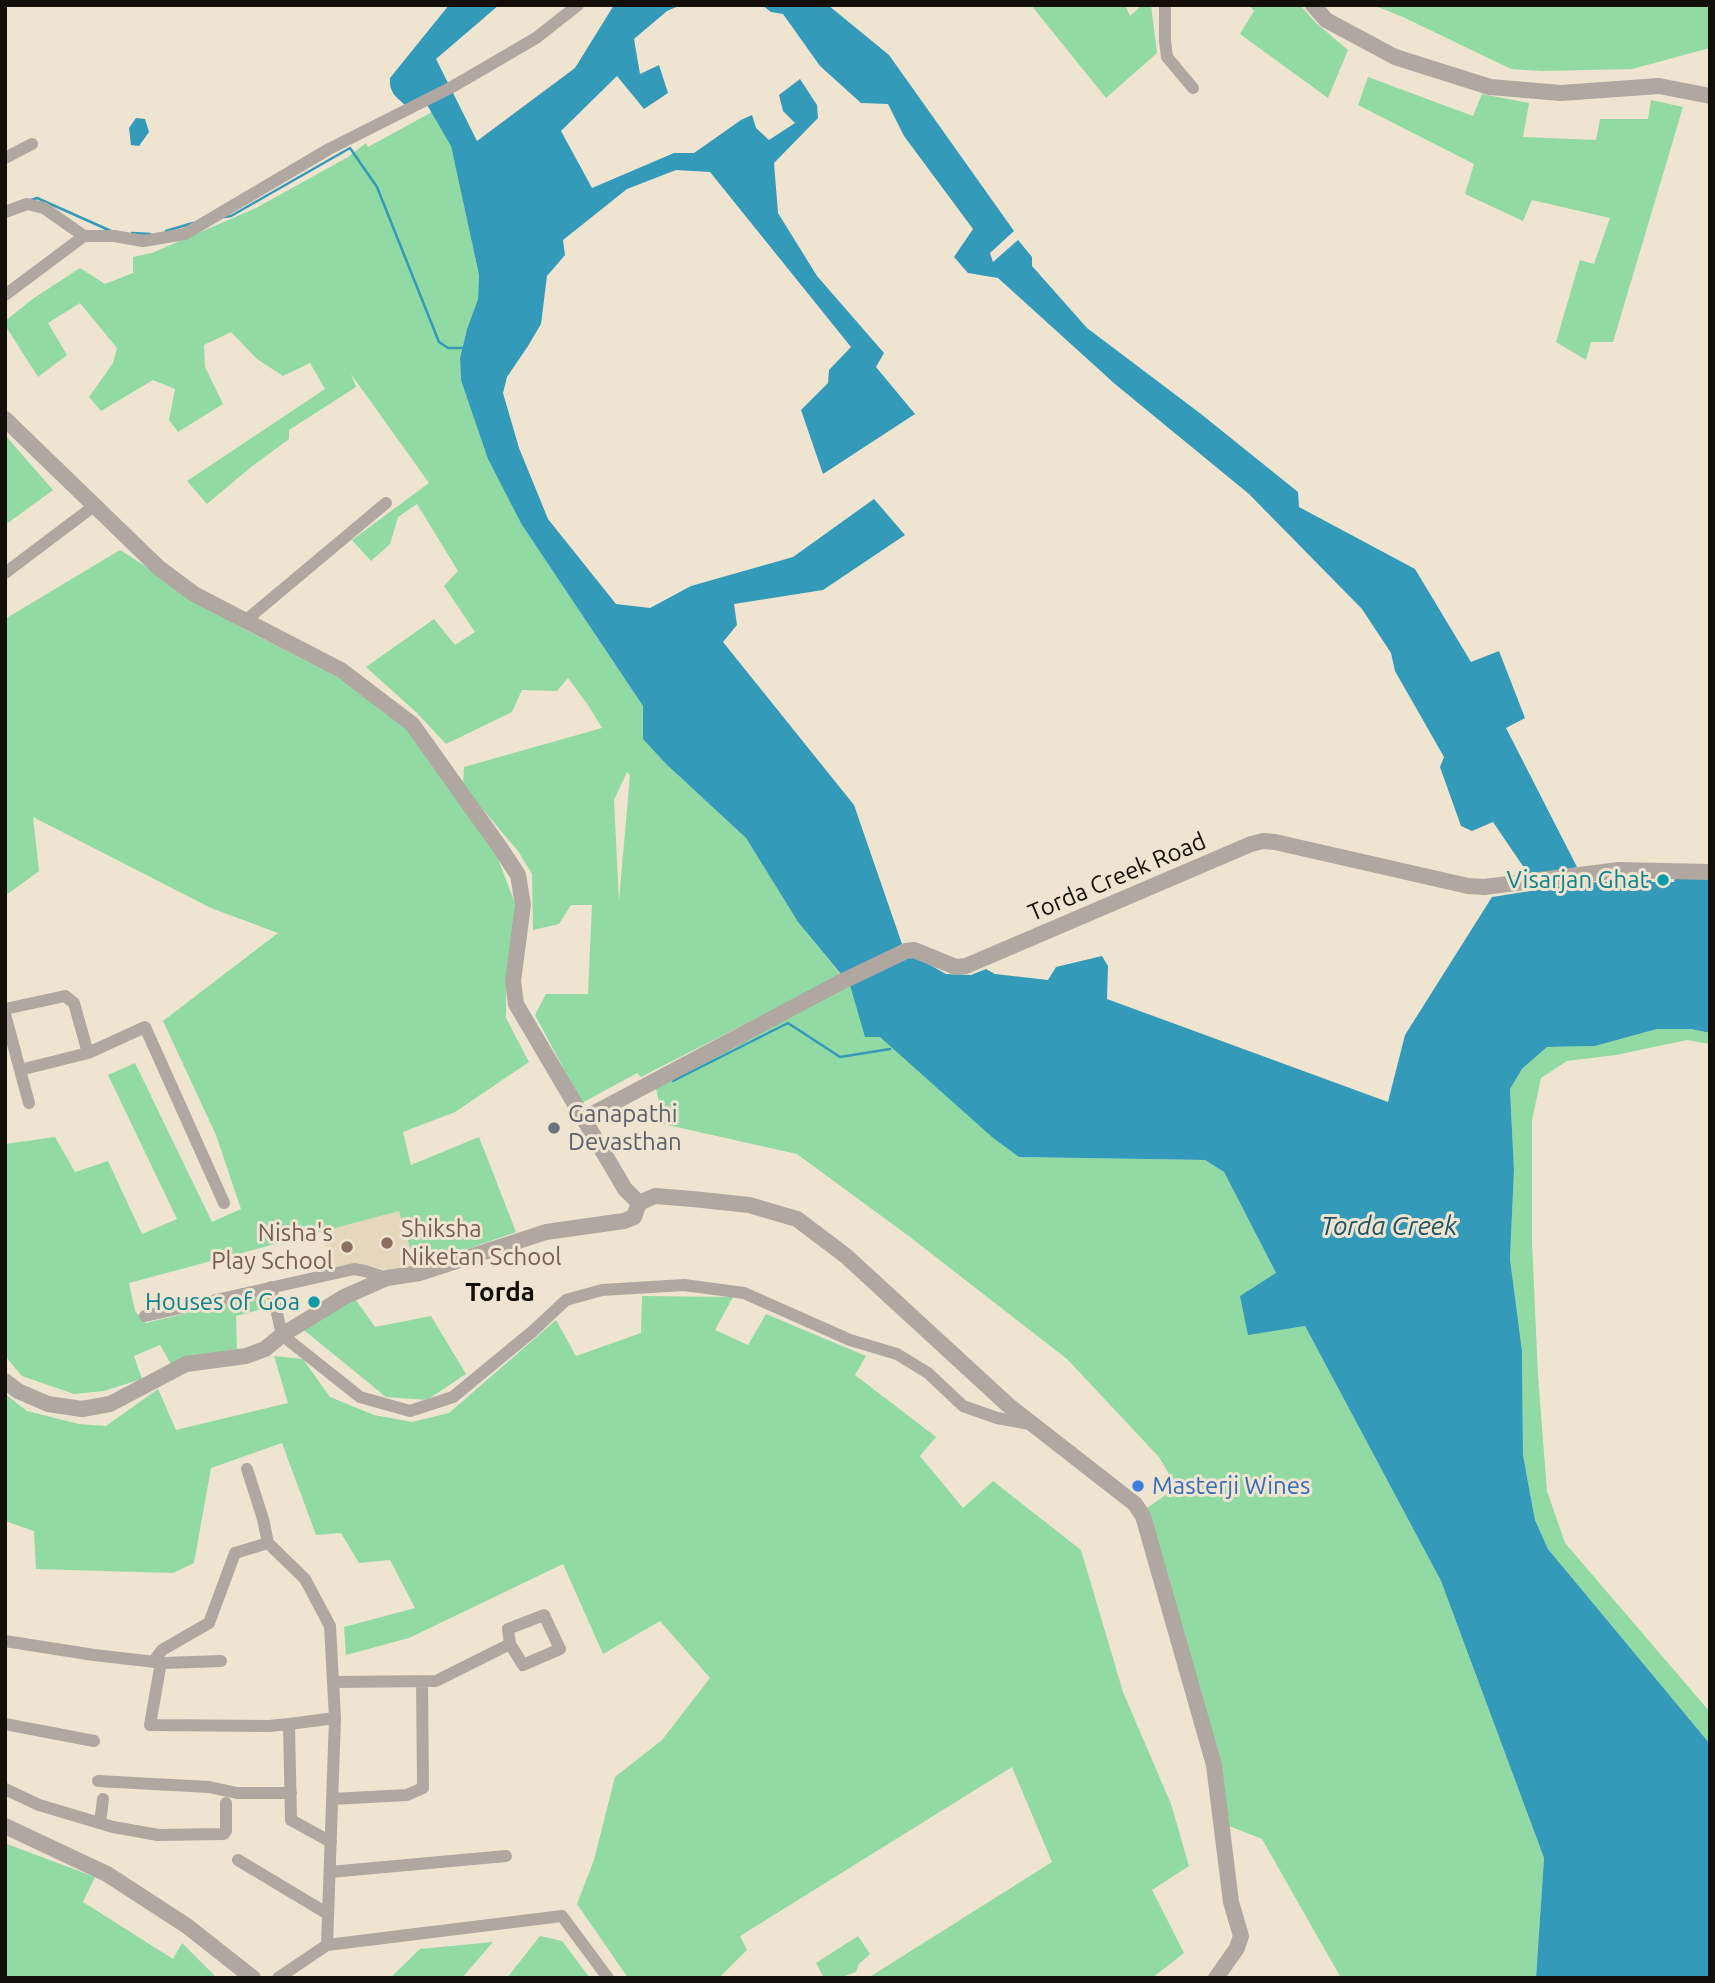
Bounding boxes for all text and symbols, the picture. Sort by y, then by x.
street label: Torda Creek Road [1024,827,1210,927]
place label: Visarjan Ghat [1507,866,1649,894]
marker: Visarjan Ghat [1655,872,1671,888]
place label: Ganapathi Devasthan [568,1100,682,1156]
marker: Ganapathi Devasthan [546,1120,562,1136]
water label: Torda Creek [1321,1210,1457,1242]
place label: Shiksha Niketan School [401,1215,562,1271]
place label: Nisha's Play School [211,1219,333,1275]
marker: Shiksha Niketan School [379,1235,395,1251]
marker: Nisha's Play School [339,1239,355,1255]
district label: Torda [465,1276,535,1308]
place label: Houses of Goa [145,1288,300,1316]
marker: Houses of Goa [306,1294,322,1310]
place label: Masterji Wines [1152,1472,1310,1500]
marker: Masterji Wines [1130,1478,1146,1494]

